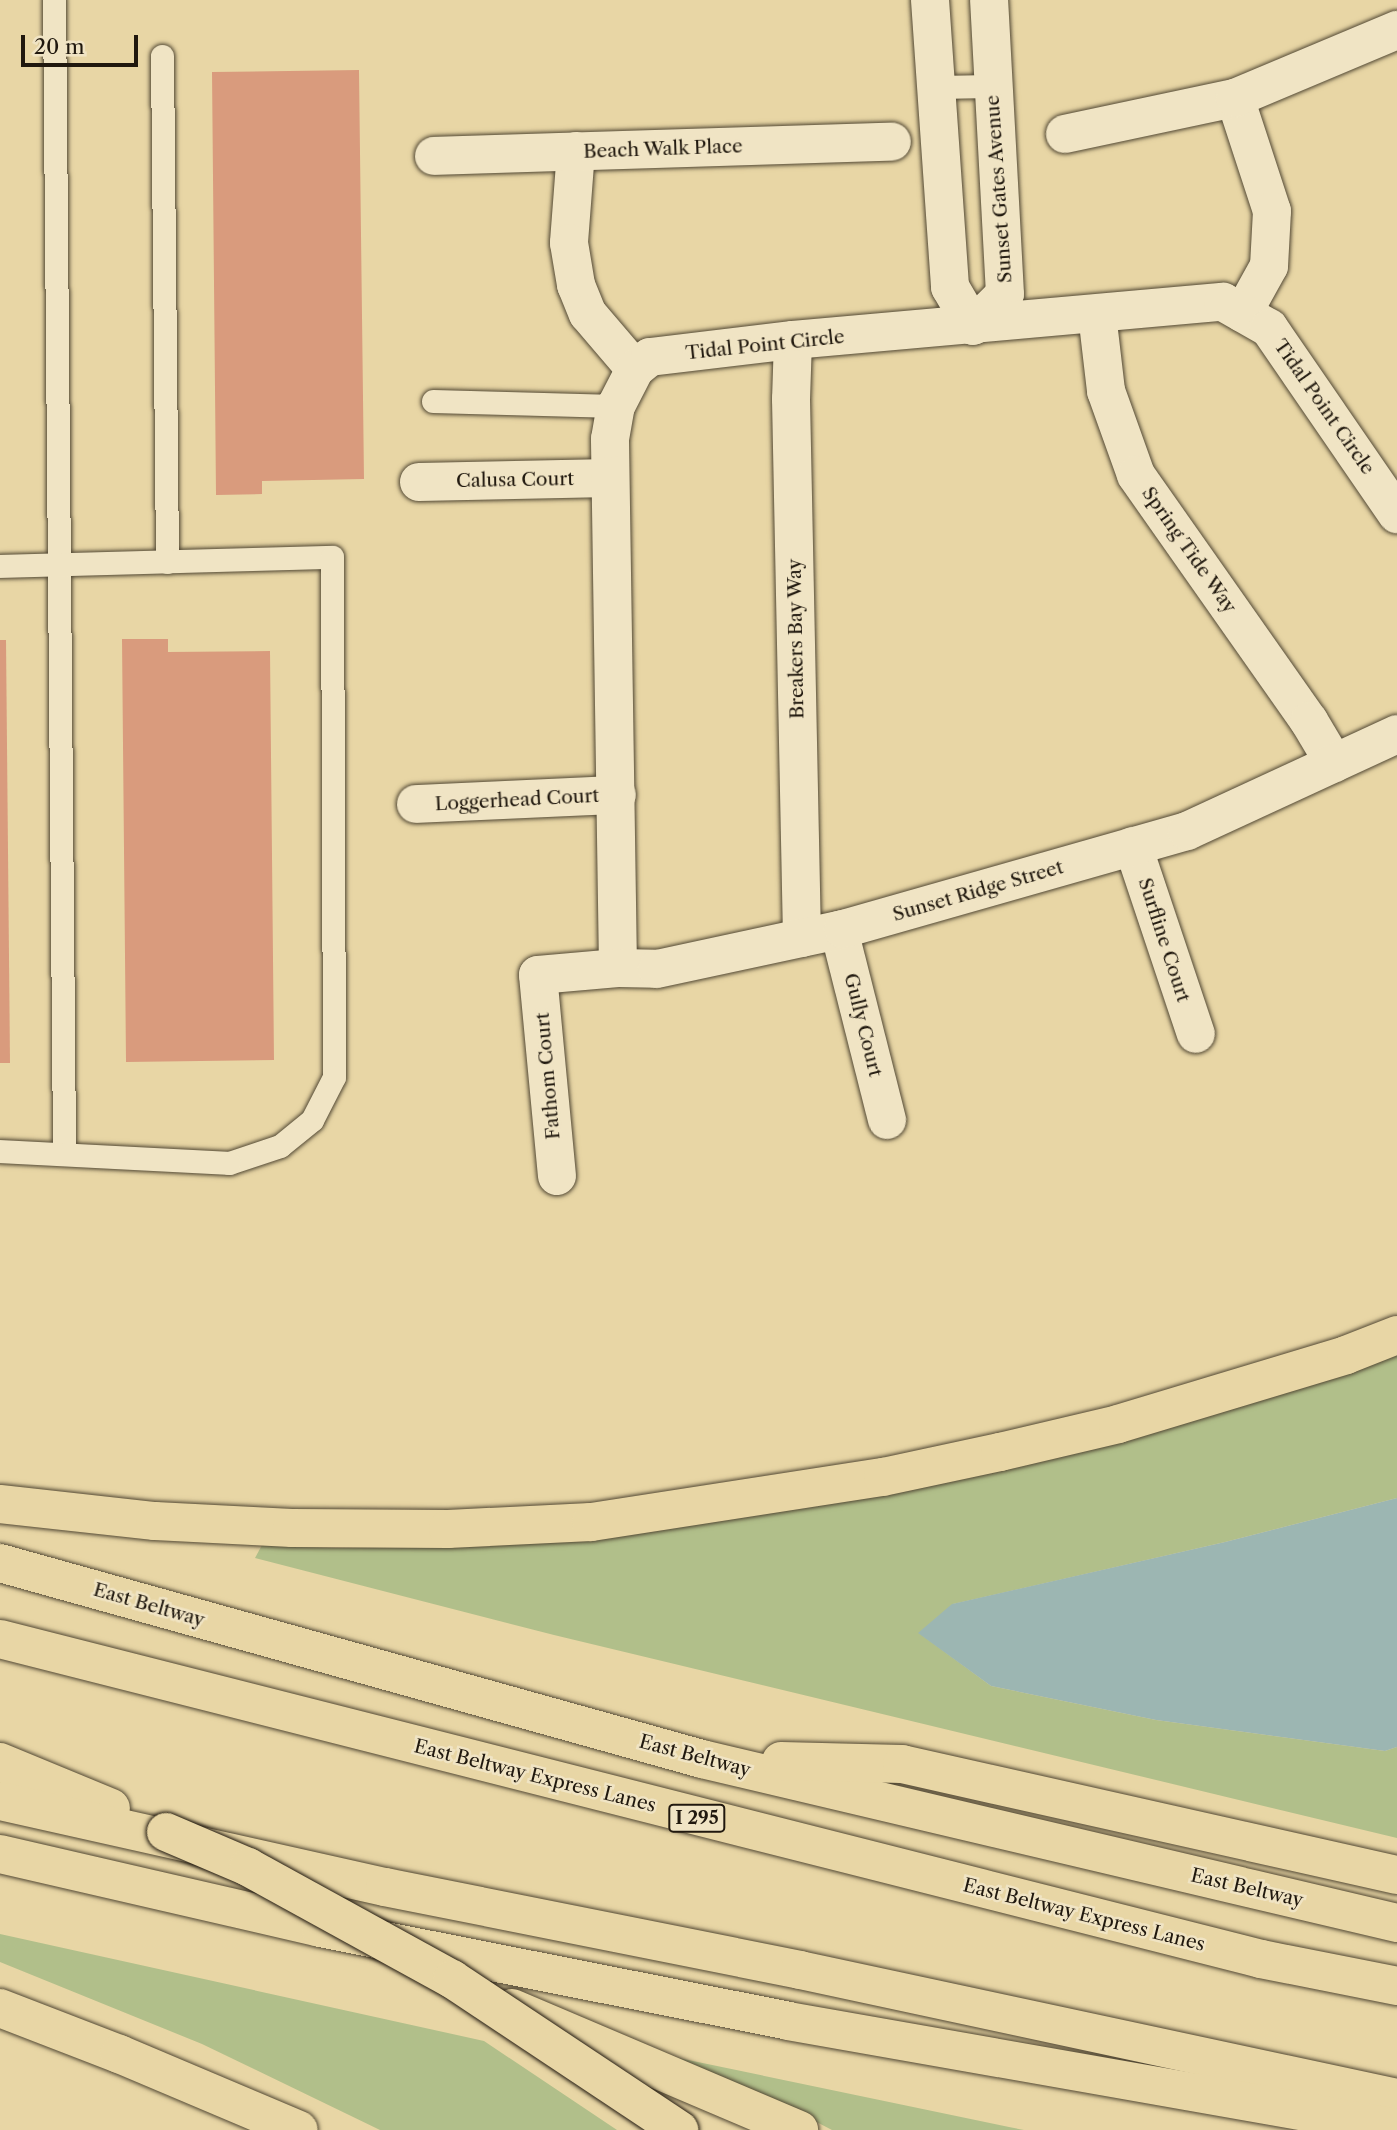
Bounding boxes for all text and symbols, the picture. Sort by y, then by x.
scale bar [24,21,142,65]
text: 20 m [34,34,85,59]
street label: Sunset Gates Avenue [981,94,1017,284]
street label: Beach Walk Place [582,135,744,163]
street label: Tidal Point Circle [684,325,846,365]
street label: Tidal Point Circle [1269,335,1379,479]
street label: Calusa Court [456,468,574,492]
street label: Spring Tide Way [1137,482,1241,618]
street label: Breakers Bay Way [783,558,809,720]
street label: Loggerhead Court [434,784,600,816]
street label: Sunset Ridge Street [890,856,1066,926]
street label: Surfline Court [1133,875,1195,1005]
street label: Gully Court [839,971,887,1079]
street label: Fathom Court [531,1012,565,1140]
street label: East Beltway [91,1578,207,1632]
street label: East Beltway [637,1730,753,1782]
street label: East Beltway Express Lanes [411,1735,659,1817]
road number: I 295 [667,1804,727,1832]
street label: East Beltway [1189,1864,1305,1912]
street label: East Beltway Express Lanes [960,1874,1208,1956]

